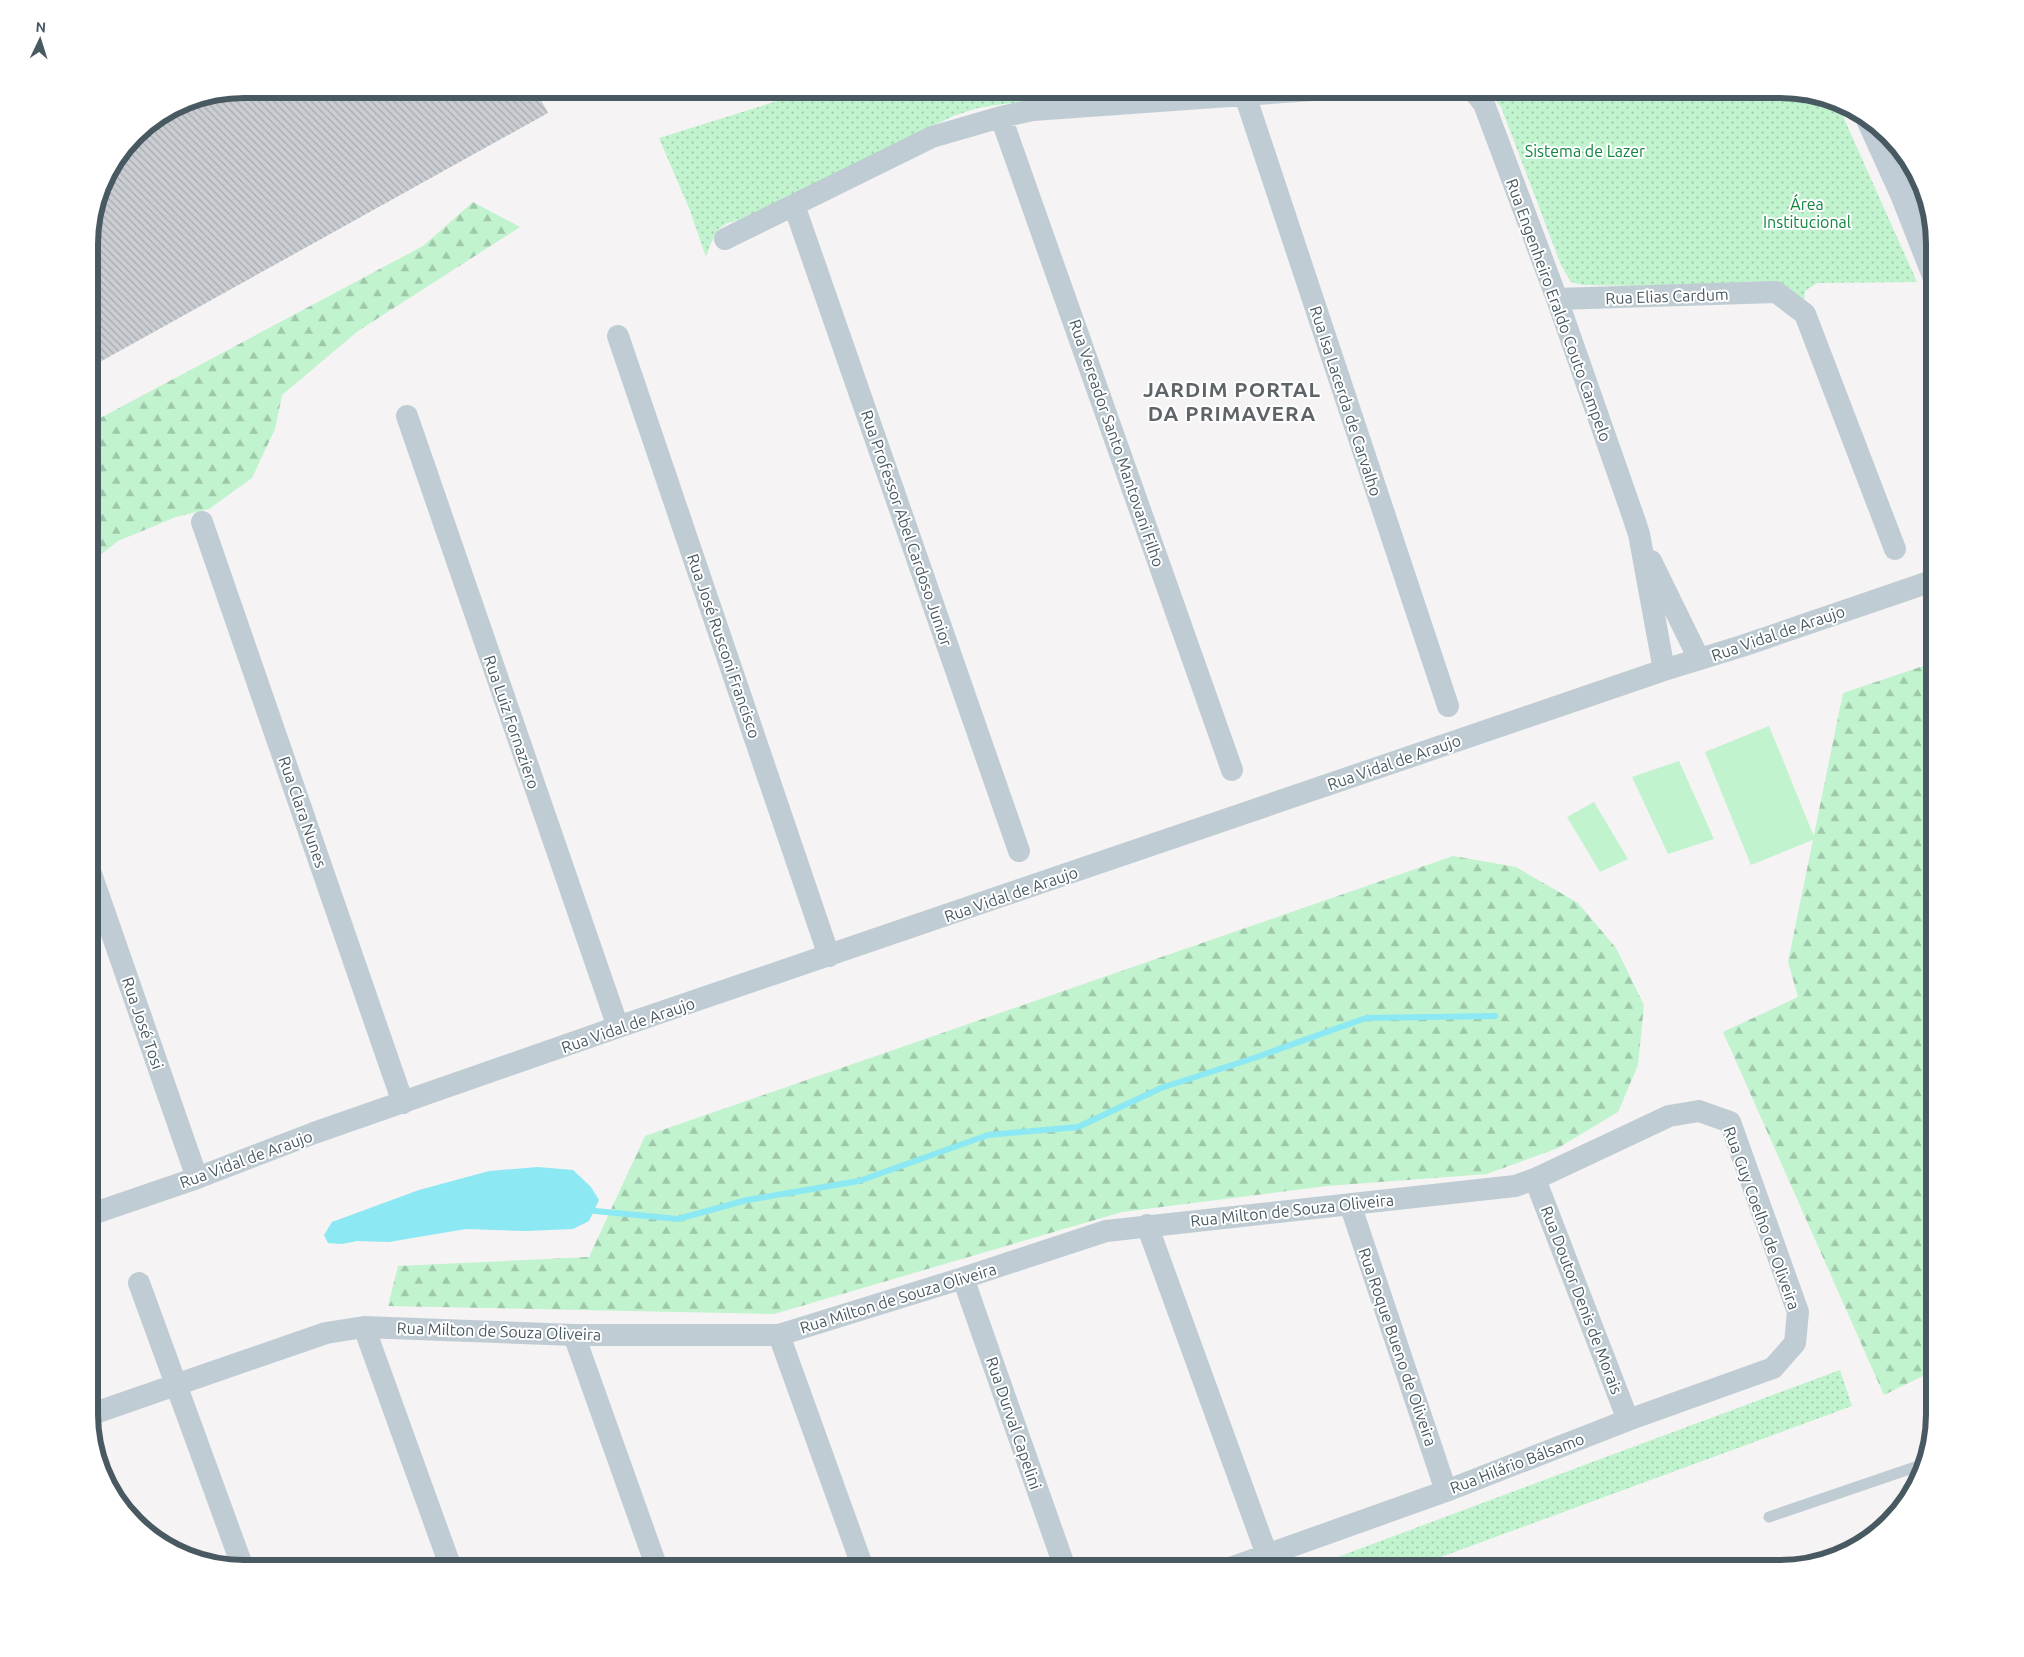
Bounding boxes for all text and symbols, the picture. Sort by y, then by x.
north arrow [15,15,65,65]
text: N [35,19,47,35]
park label: Sistema de Lazer [1525,142,1645,160]
street label: Rua Engenheiro Eraldo Couto Campelo [1503,176,1615,444]
park label: Área Institucional [1763,193,1851,231]
street label: Rua Elias Cardum [1605,285,1729,307]
street label: Rua Isa Lacerda de Carvalho [1307,304,1385,498]
street label: Rua Vereador Santo Mantovani Filho [1066,317,1168,569]
district label: JARDIM PORTAL DA PRIMAVERA [1143,377,1321,425]
street label: Rua Professor Abel Cardoso Junior [858,408,956,648]
street label: Rua José Rusconi Francisco [684,551,764,741]
street label: Rua Vidal de Araujo [1709,602,1847,664]
street label: Rua Luiz Fornaziero [481,653,543,791]
street label: Rua Vidal de Araujo [1325,731,1463,793]
street label: Rua Clara Nunes [276,754,331,870]
street label: Rua Vidal de Araujo [942,863,1080,925]
street label: Rua José Tosi [119,975,167,1071]
street label: Rua Vidal de Araujo [559,994,697,1056]
street label: Rua Guy Coelho de Oliveira [1720,1124,1804,1312]
street label: Rua Vidal de Araujo [177,1127,315,1191]
street label: Rua Milton de Souza Oliveira [1189,1190,1395,1230]
street label: Rua Doutor Denis de Morais [1538,1203,1626,1397]
street label: Rua Roque Bueno de Oliveira [1356,1245,1440,1449]
street label: Rua Milton de Souza Oliveira [798,1259,998,1337]
street label: Rua Milton de Souza Oliveira [396,1318,602,1344]
street label: Rua Durval Capelini [983,1354,1045,1492]
street label: Rua Hilário Bálsamo [1447,1429,1587,1497]

